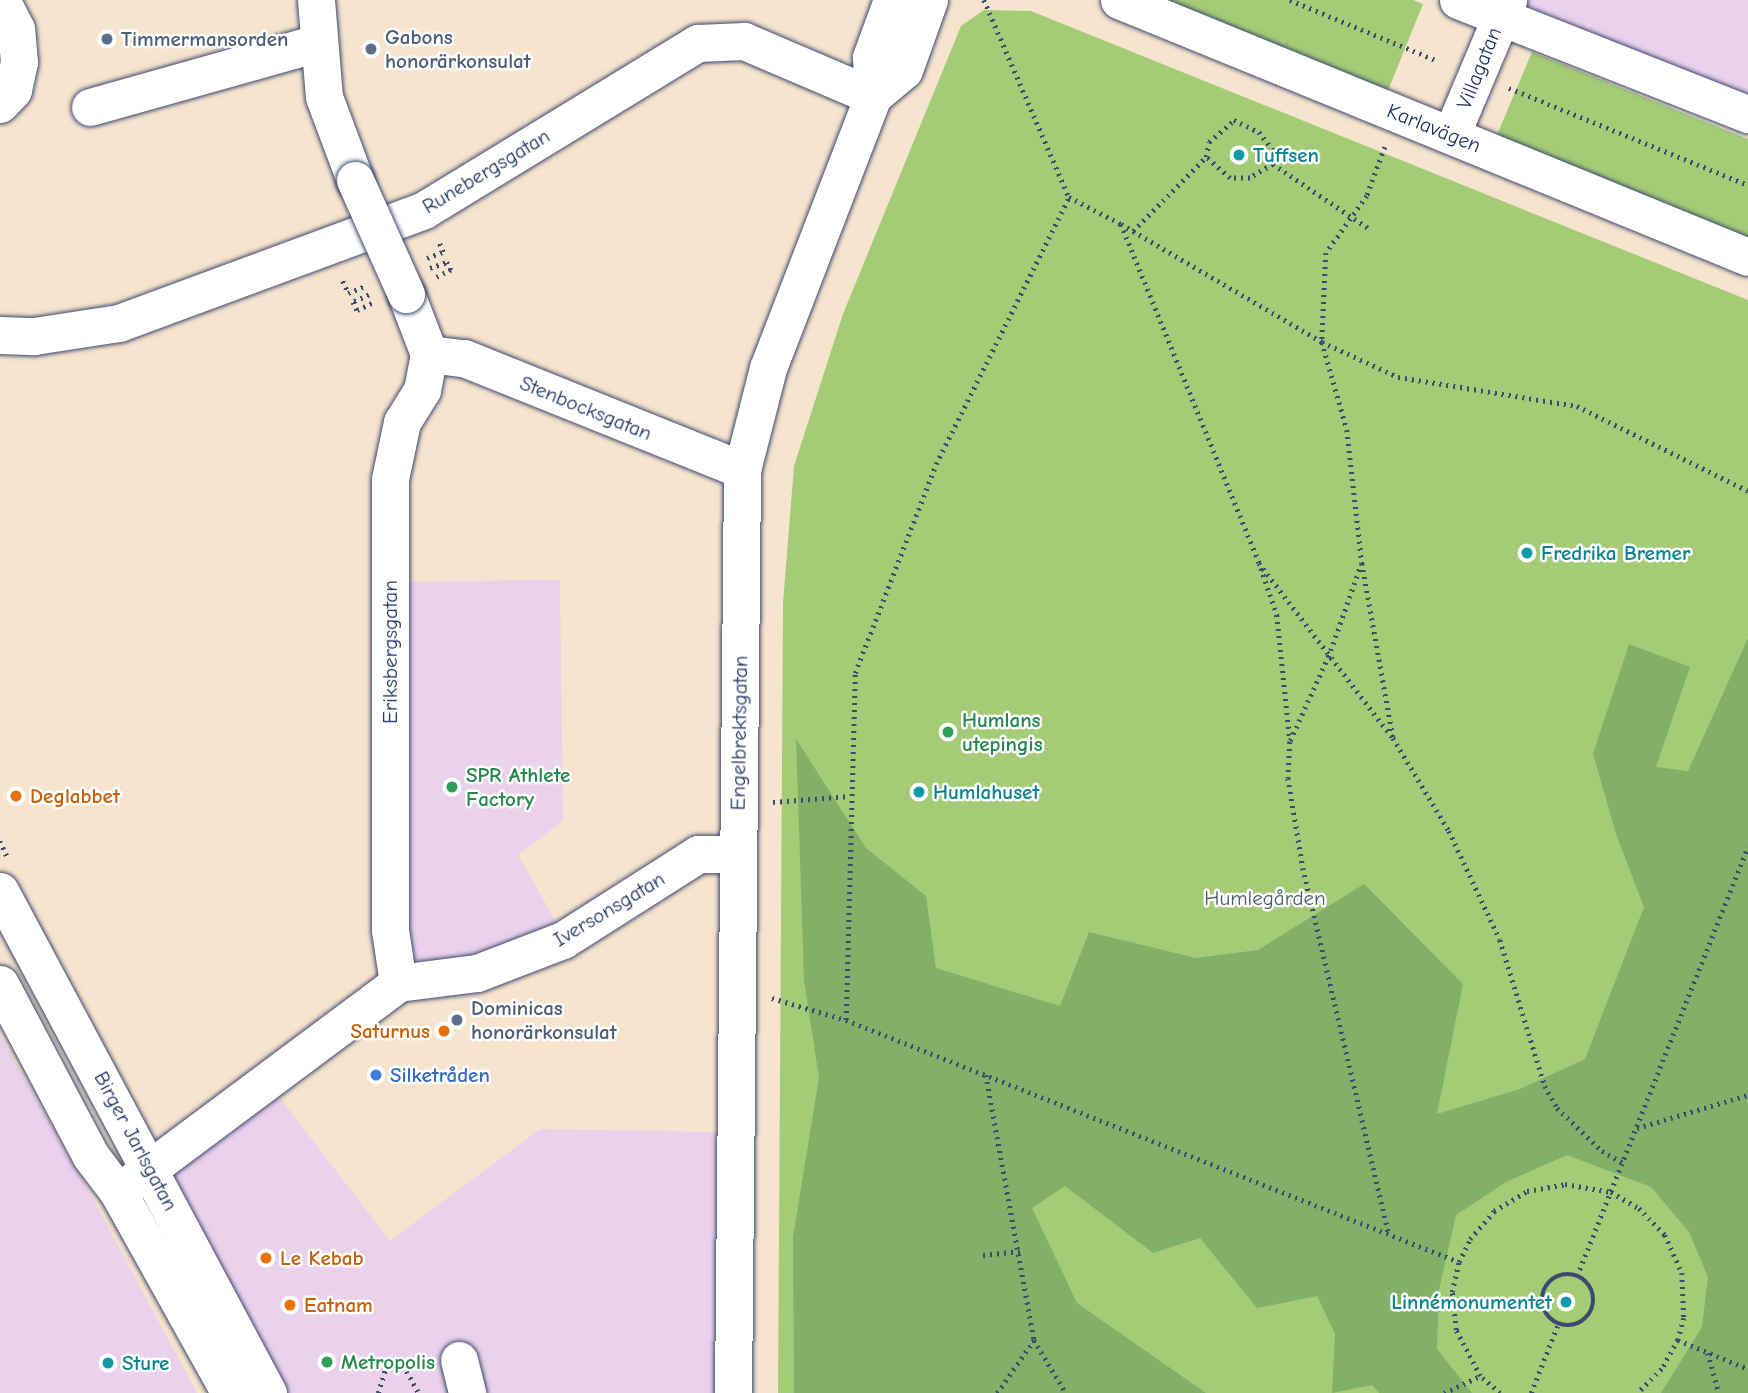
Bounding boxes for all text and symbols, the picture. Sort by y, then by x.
street label: Villagatan [1451,23,1507,113]
place label: Gabons honorärkonsulat [385,24,531,74]
place label: Timmermansorden [121,26,288,52]
marker: Timmermansorden [99,31,115,47]
marker: Gabons honorärkonsulat [363,41,379,57]
street label: Karlavägen [1383,98,1485,158]
street label: Runebergsgatan [418,123,554,219]
place label: Tuffsen [1253,142,1319,168]
marker: Tuffsen [1231,147,1247,163]
street label: Stenbocksgatan [516,370,656,446]
place label: Fredrika Bremer [1541,540,1690,566]
marker: Fredrika Bremer [1519,545,1535,561]
street label: Eriksbergsgatan [377,580,403,724]
street label: Engelbrektsgatan [725,655,753,811]
place label: Humlans utepingis [962,707,1043,757]
marker: Humlans utepingis [940,724,956,740]
place label: SPR Athlete Factory [466,762,570,812]
marker: SPR Athlete Factory [444,779,460,795]
place label: Humlahuset [933,779,1039,805]
place label: Deglabbet [30,783,120,809]
marker: Humlahuset [911,784,927,800]
marker: Deglabbet [8,788,24,804]
street label: Iversonsgatan [549,866,669,952]
park label: Humlegården [1204,885,1326,911]
place label: Dominicas honorärkonsulat [471,995,617,1045]
marker: Dominicas honorärkonsulat [449,1012,465,1028]
place label: Saturnus [350,1018,430,1044]
marker: Saturnus [436,1023,452,1039]
place label: Silketråden [390,1062,490,1088]
street label: Birger Jarlsgatan [89,1067,183,1215]
marker: Silketråden [368,1067,384,1083]
place label: Le Kebab [280,1245,363,1271]
marker: Le Kebab [258,1250,274,1266]
place label: Linnémonumentet [1391,1289,1552,1315]
place label: Eatnam [304,1292,373,1318]
marker: Linnémonumentet [1558,1294,1574,1310]
marker: Eatnam [282,1297,298,1313]
place label: Metropolis [341,1349,435,1375]
place label: Sture [122,1350,169,1376]
marker: Metropolis [319,1354,335,1370]
marker: Sture [100,1355,116,1371]

